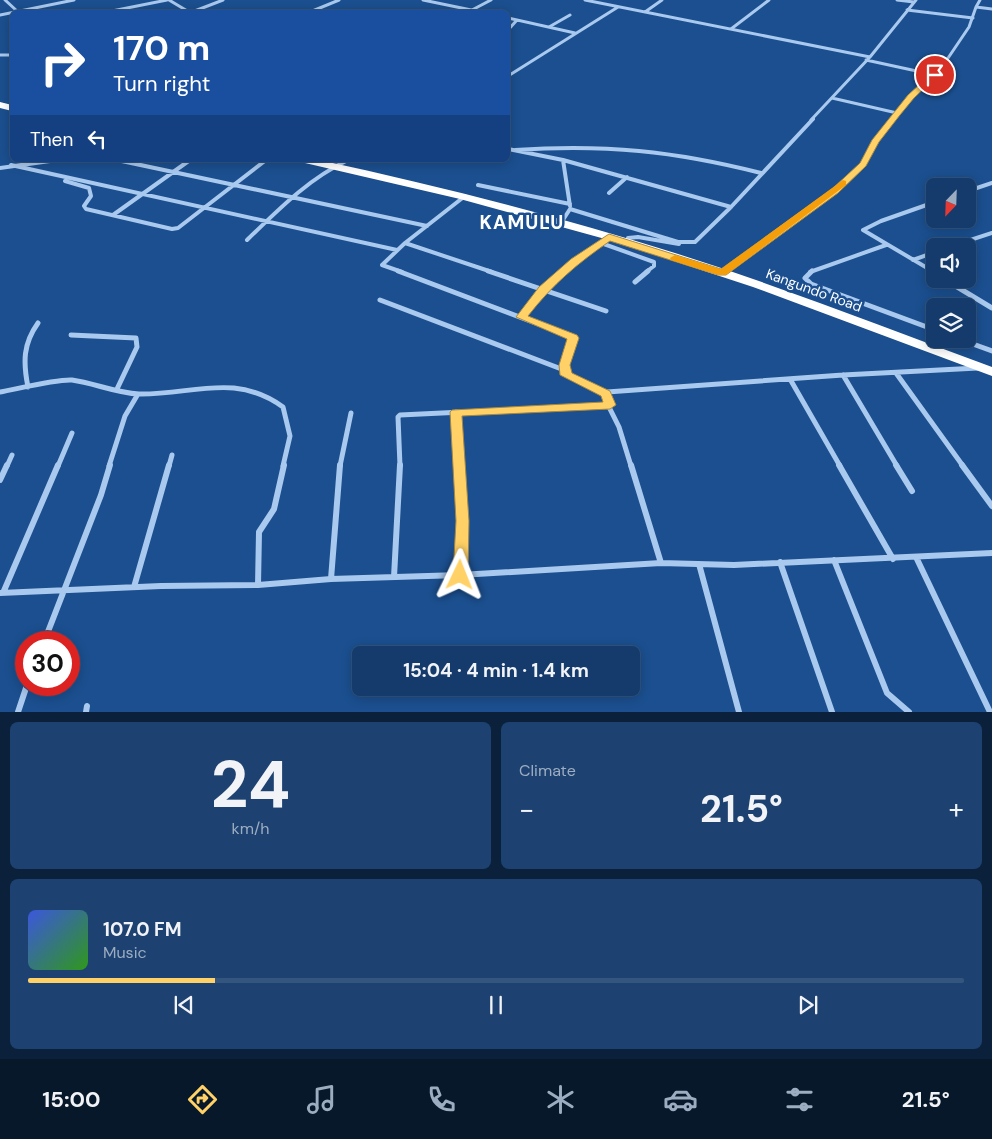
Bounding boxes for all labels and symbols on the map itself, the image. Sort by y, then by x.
pin [914,54,956,96]
north arrow [926,178,976,228]
district label: KAMULU [480,210,564,235]
street label: Kangundo Road [764,264,864,316]
position arrow [433,548,485,600]
speed limit sign: 30 [15,631,80,696]

